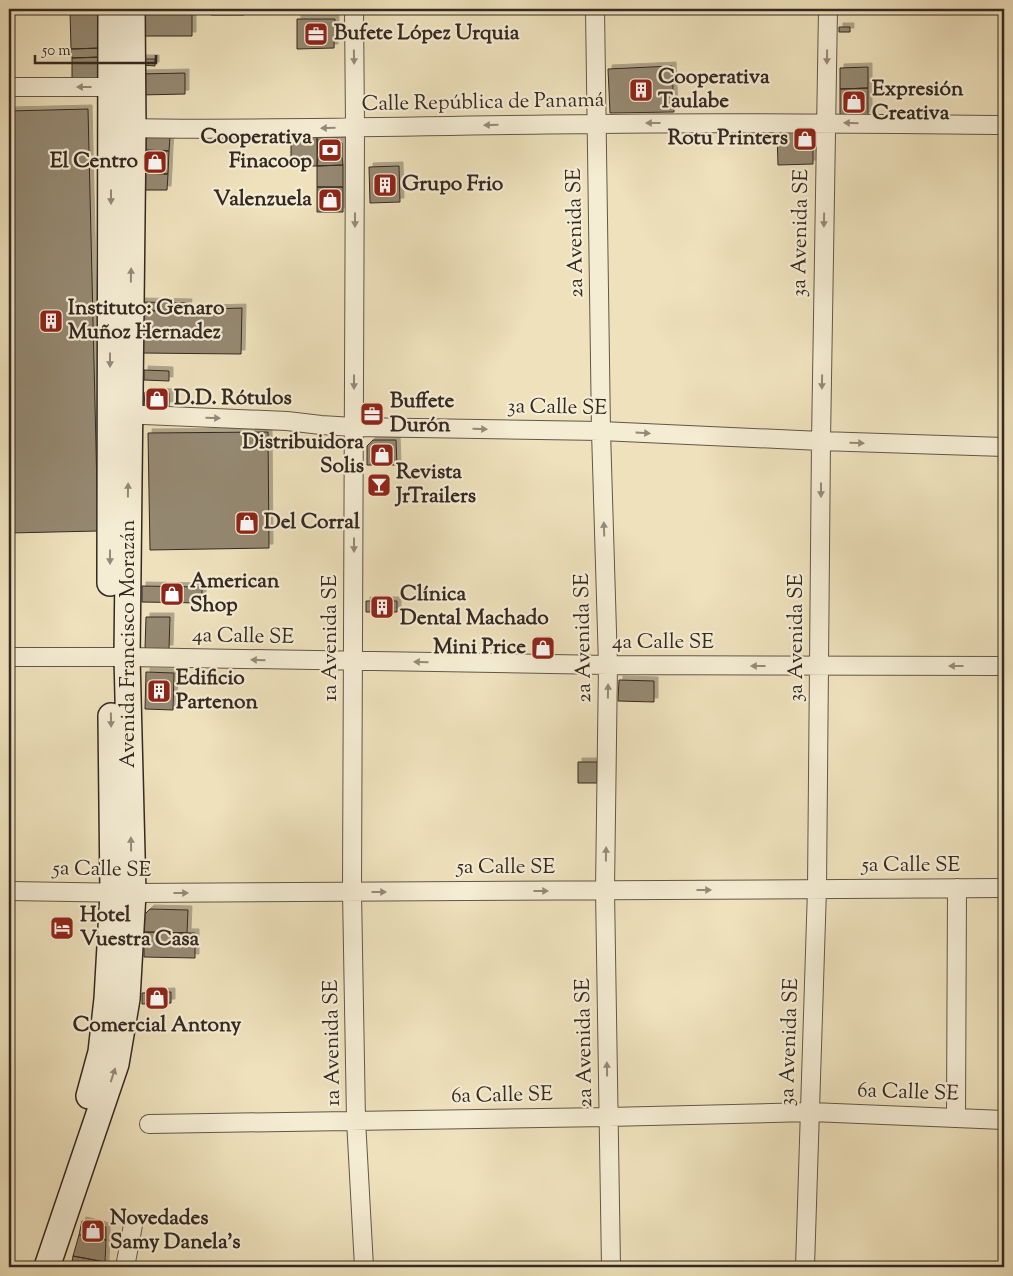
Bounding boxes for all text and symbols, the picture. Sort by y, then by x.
place label: Bufete López Urquia [334,19,520,49]
office icon: Bufete López Urquia [303,21,329,47]
scale bar [35,32,156,64]
text: 50 m [41,41,71,62]
one-way arrow [350,50,358,66]
one-way arrow [822,50,830,66]
place label: Cooperativa Taulabe [658,63,770,117]
place label: Expresión Creativa [872,75,964,129]
building icon: Cooperativa Taulabe [628,77,654,103]
one-way arrow [76,83,92,91]
street label: Calle República de Panamá [361,86,605,120]
shop icon: Expresión Creativa [841,89,867,115]
one-way arrow [842,119,858,127]
one-way arrow [645,120,661,128]
one-way arrow [482,121,498,129]
place label: Cooperativa Finacoop [200,123,312,177]
one-way arrow [320,124,336,132]
place label: Rotu Printers [668,124,788,154]
shop icon: Rotu Printers [792,126,818,152]
bank icon: Cooperativa Finacoop [317,137,343,163]
place label: El Centro [50,147,139,177]
shop icon: El Centro [142,149,168,175]
street label: 2a Avenida SE [560,168,592,298]
street label: 3a Avenida SE [785,168,817,297]
place label: Grupo Frio [402,170,504,200]
building icon: Grupo Frio [372,172,398,198]
place label: Valenzuela [214,185,312,215]
shop icon: Valenzuela [317,187,343,213]
one-way arrow [107,190,115,206]
one-way arrow [350,212,358,228]
one-way arrow [820,212,828,228]
one-way arrow [127,266,135,282]
place label: Instituto: Genaro Muñoz Hernadez [68,294,225,348]
building icon: Instituto: Genaro Muñoz Hernadez [38,308,64,334]
one-way arrow [106,352,114,368]
one-way arrow [350,375,358,391]
one-way arrow [818,375,826,391]
place label: D.D. Rótulos [174,384,292,414]
shop icon: D.D. Rótulos [144,386,170,412]
place label: Buffete Durón [390,387,455,441]
street label: 3a Calle SE [507,392,608,424]
office icon: Buffete Durón [359,401,385,427]
one-way arrow [205,414,221,422]
one-way arrow [472,425,488,433]
place label: Distribuidora Solis [242,428,364,482]
one-way arrow [635,430,651,438]
one-way arrow [850,439,866,447]
shop icon: Distribuidora Solis [369,442,395,468]
place label: Revista JrTrailers [394,458,476,512]
bar icon: Revista JrTrailers [366,472,392,498]
one-way arrow [125,481,133,497]
one-way arrow [817,482,825,498]
place label: Del Corral [264,508,360,538]
shop icon: Del Corral [234,510,260,536]
street label: Avenida Francisco Morazán [114,520,144,768]
one-way arrow [600,520,608,536]
one-way arrow [350,537,358,553]
one-way arrow [106,550,114,566]
place label: American Shop [190,567,280,621]
street label: 2a Avenida SE [568,573,600,703]
street label: 1a Avenida SE [316,574,346,701]
street label: 3a Avenida SE [782,574,812,702]
place label: Clínica Dental Machado [400,580,549,634]
shop icon: American Shop [159,581,185,607]
building icon: Clínica Dental Machado [369,594,395,620]
street label: 4a Calle SE [192,621,295,653]
street label: 4a Calle SE [612,628,714,658]
place label: Mini Price [433,633,526,663]
shop icon: Mini Price [530,635,556,661]
one-way arrow [250,655,266,663]
one-way arrow [412,658,428,666]
one-way arrow [750,662,766,670]
one-way arrow [947,662,963,670]
place label: Edificio Partenon [176,664,258,718]
building icon: Edificio Partenon [146,678,172,704]
one-way arrow [604,683,612,699]
one-way arrow [107,712,115,728]
one-way arrow [127,836,135,852]
one-way arrow [602,845,610,861]
street label: 5a Calle SE [861,851,961,881]
street label: 5a Calle SE [456,853,556,883]
street label: 5a Calle SE [51,854,152,886]
one-way arrow [696,886,712,894]
one-way arrow [534,887,550,895]
one-way arrow [371,888,387,896]
one-way arrow [174,889,190,897]
place label: Hotel Vuestra Casa [80,901,200,955]
hotel icon: Hotel Vuestra Casa [49,915,75,941]
street label: 3a Avenida SE [773,977,807,1107]
street label: 2a Avenida SE [569,978,601,1108]
street label: 1a Avenida SE [317,979,349,1107]
shop icon: Comercial Antony [144,985,170,1011]
place label: Comercial Antony [73,1011,242,1041]
one-way arrow [603,1060,611,1076]
one-way arrow [109,1068,117,1083]
street label: 6a Calle SE [857,1076,960,1110]
street label: 6a Calle SE [451,1080,554,1112]
place label: Novedades Samy Danela's [110,1204,240,1258]
shop icon: Novedades Samy Danela's [80,1218,106,1244]

